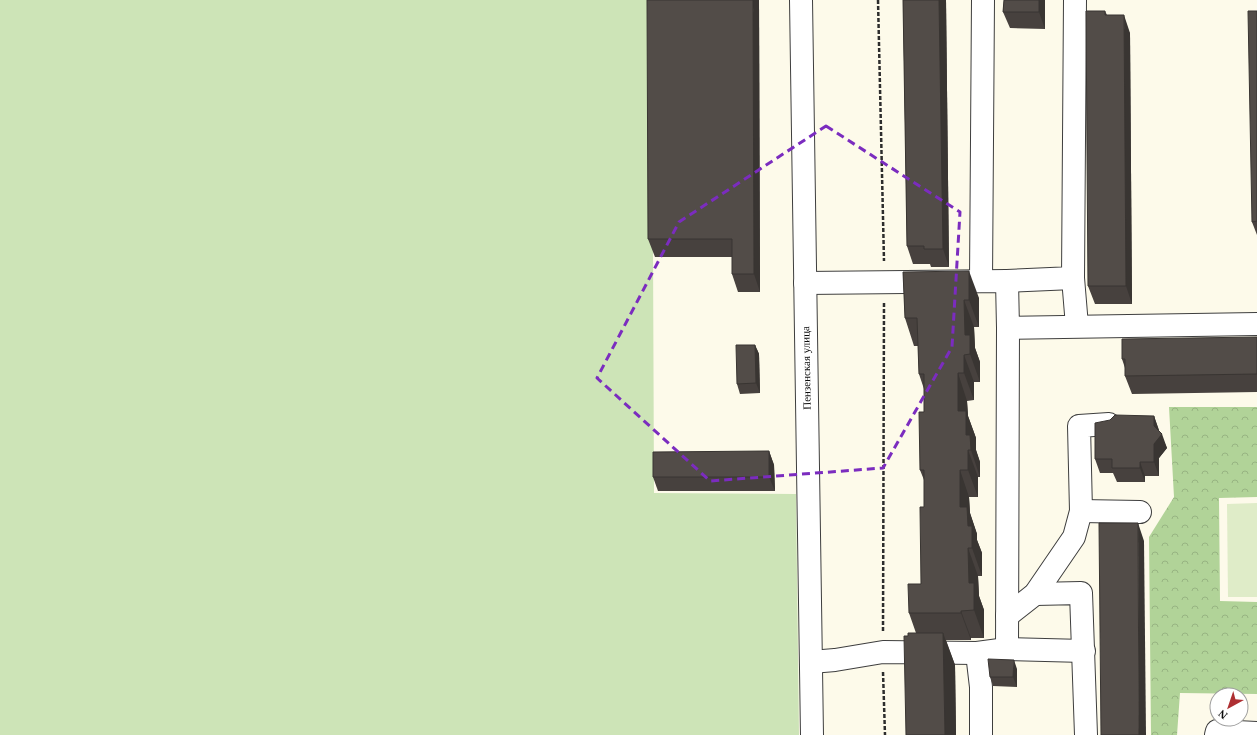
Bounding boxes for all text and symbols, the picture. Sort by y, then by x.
street label: Пензенская улица [799,326,813,410]
north arrow [1209,687,1249,727]
text: N [1216,707,1229,722]

